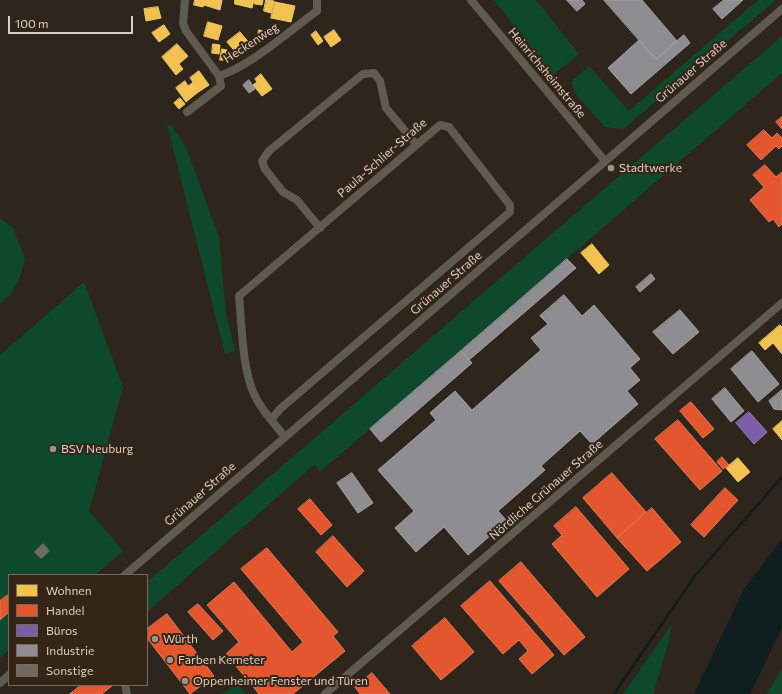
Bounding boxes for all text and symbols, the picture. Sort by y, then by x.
scale bar [10,8,135,34]
text: 100 m [15,16,49,30]
street label: Heckenweg [221,20,281,66]
street label: Heinrichsheimstraße [505,25,589,121]
street label: Grünauer Straße [652,36,730,106]
street label: Paula-Schlier-Straße [334,115,430,201]
place label: Stadtwerke [619,161,682,175]
marker: Stadtwerke [606,163,616,173]
street label: Grünauer Straße [407,248,485,318]
street label: Nördliche Grünauer Straße [486,437,606,543]
place label: BSV Neuburg [61,442,133,456]
marker: BSV Neuburg [48,444,58,454]
street label: Grünauer Straße [161,459,239,529]
legend [8,574,148,686]
text: Wohnen [46,583,92,597]
text: Handel [46,603,84,617]
text: Büros [46,623,78,637]
place label: Würth [163,632,198,646]
marker: Würth [150,634,160,644]
text: Industrie [46,643,94,657]
place label: Farben Kemeter [178,653,265,667]
marker: Farben Kemeter [165,655,175,665]
text: Sonstige [46,663,93,677]
place label: Oppenheimer Fenster und Türen [193,674,368,688]
marker: Oppenheimer Fenster und Türen [180,676,190,686]

